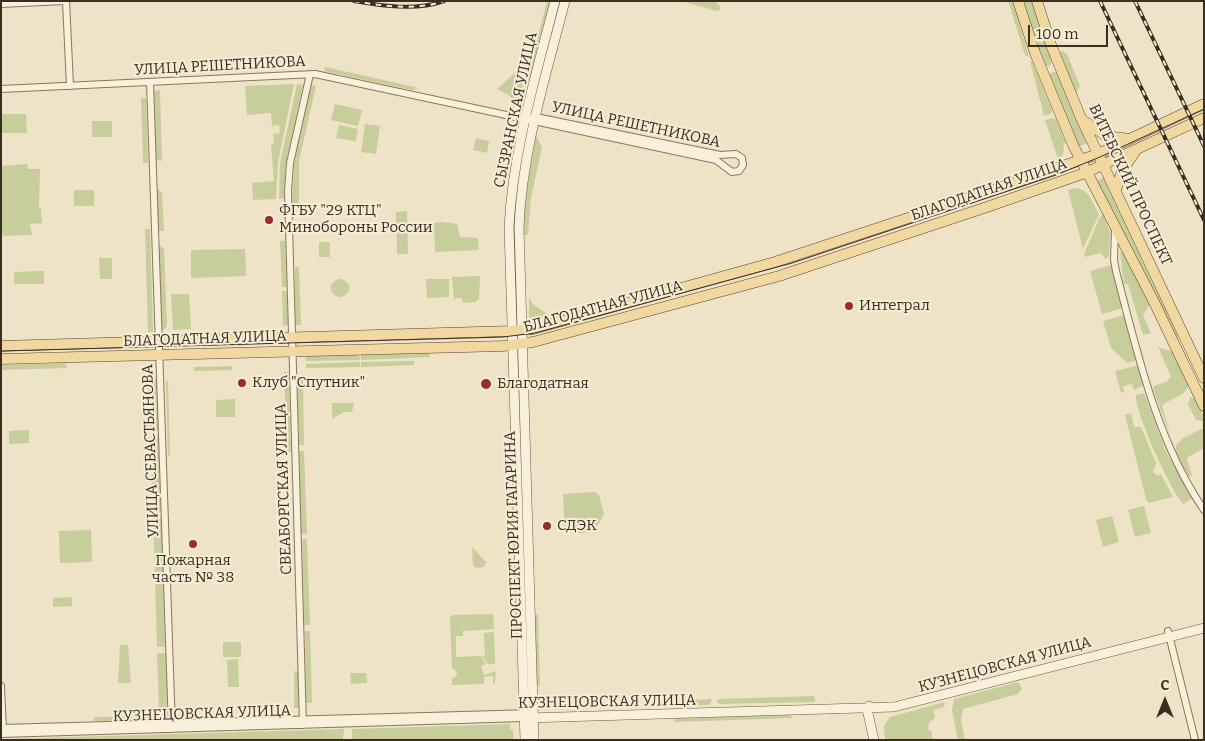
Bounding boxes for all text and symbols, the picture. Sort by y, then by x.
scale bar [1030,15,1110,47]
text: 100 m [1036,25,1079,43]
street label: СЫЗРАНСКАЯ УЛИЦА [491,30,541,190]
street label: УЛИЦА РЕШЕТНИКОВА [134,53,306,79]
street label: УЛИЦА РЕШЕТНИКОВА [550,98,722,152]
street label: ВИТЕБСКИЙ ПРОСПЕКТ [1085,101,1175,269]
street label: БЛАГОДАТНАЯ УЛИЦА [909,155,1069,225]
place label: ФГБУ "29 КТЦ" Минобороны России [279,202,433,237]
marker: ФГБУ "29 КТЦ" Минобороны России [263,214,275,226]
street label: БЛАГОДАТНАЯ УЛИЦА [522,277,684,337]
place label: Интеграл [859,297,930,315]
marker: Интеграл [843,300,855,312]
street label: БЛАГОДАТНАЯ УЛИЦА [123,327,287,351]
street label: УЛИЦА СЕВАСТЬЯНОВА [139,364,163,538]
place label: Клуб "Спутник" [252,374,365,392]
place label: Благодатная [497,375,589,393]
marker: Клуб "Спутник" [236,377,248,389]
marker: Благодатная [479,377,493,391]
street label: СВЕАБОРГСКАЯ УЛИЦА [272,403,296,575]
street label: ПРОСПЕКТ ЮРИЯ ГАГАРИНА [501,431,527,639]
place label: СДЭК [557,517,597,535]
marker: СДЭК [541,520,553,532]
marker: Пожарная часть № 38 [187,538,199,550]
place label: Пожарная часть № 38 [152,552,234,587]
street label: КУЗНЕЦОВСКАЯ УЛИЦА [917,633,1093,697]
north arrow [1140,676,1190,726]
text: С [1161,677,1169,694]
street label: КУЗНЕЦОВСКАЯ УЛИЦА [518,691,696,713]
street label: КУЗНЕЦОВСКАЯ УЛИЦА [113,702,291,726]

